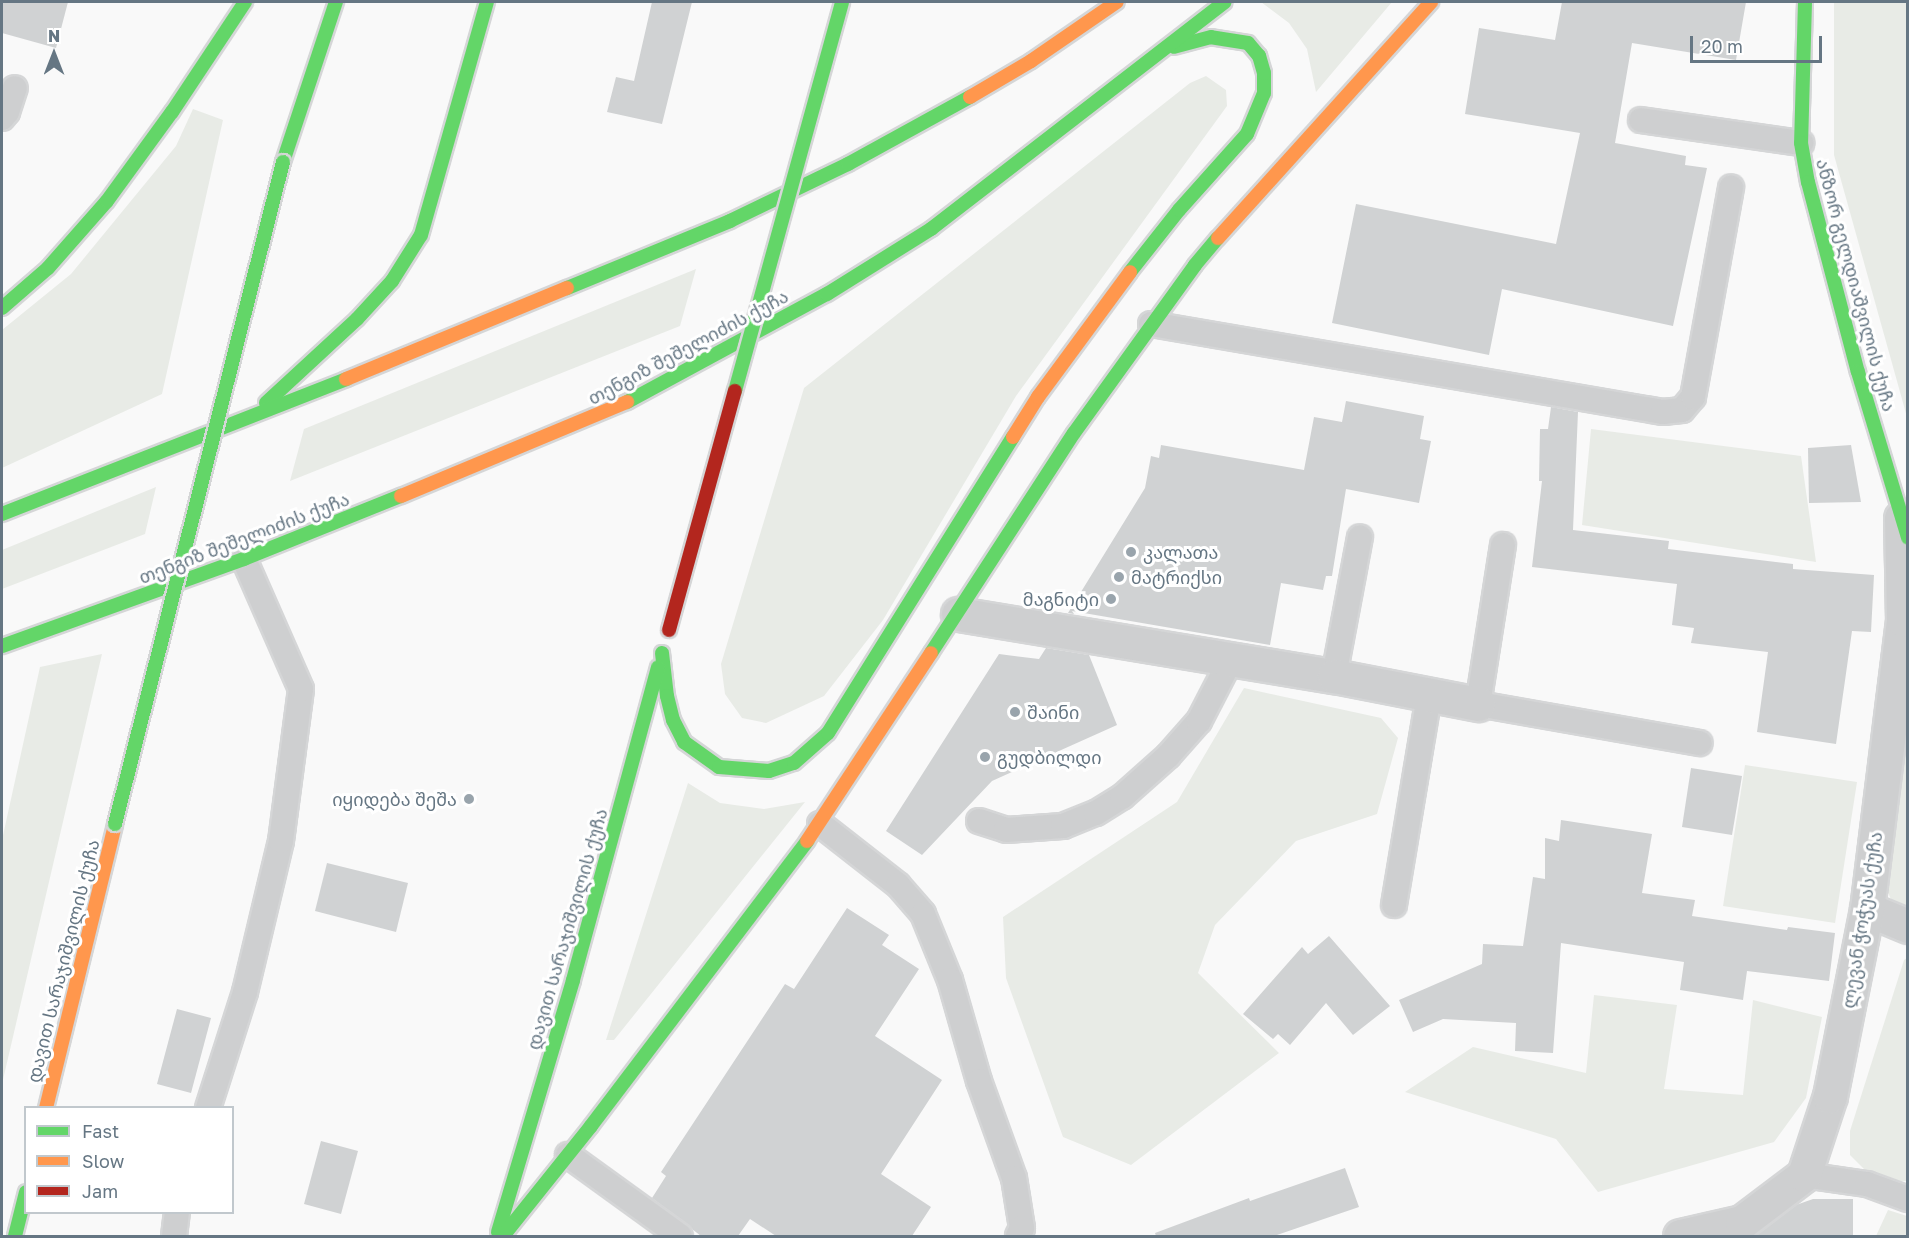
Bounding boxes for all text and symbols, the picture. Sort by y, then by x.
north arrow [24,24,84,84]
scale bar [1693,24,1825,62]
text: N [48,26,60,46]
text: 20 m [1701,35,1743,57]
street label: ანზორ გელდიაშვილის ქუჩა [1812,156,1900,414]
street label: თენგიზ შეშელიძის ქუჩა [584,285,792,409]
street label: თენგიზ შეშელიძის ქუჩა [136,488,352,588]
place label: კალათა [1143,541,1218,563]
marker: კალათა [1124,545,1138,559]
place label: მატრიქსი [1131,566,1222,588]
marker: მატრიქსი [1112,570,1126,584]
place label: მაგნიტი [1023,588,1099,610]
marker: მაგნიტი [1104,592,1118,606]
place label: შაინი [1027,701,1079,723]
marker: შაინი [1008,705,1022,719]
place label: გუდბილდი [997,746,1101,768]
marker: გუდბილდი [978,750,992,764]
place label: იყიდება შეშა [332,788,457,810]
marker: იყიდება შეშა [462,792,476,806]
street label: დავით სარაჯიშვილის ქუჩა [522,806,612,1052]
street label: ლევან ჭოჭუას ქუჩა [1837,830,1887,1010]
street label: დავით სარაჯიშვილის ქუჩა [22,837,104,1085]
legend [24,1106,234,1214]
text: Fast [82,1120,119,1142]
text: Slow [82,1150,124,1172]
text: Jam [82,1180,118,1202]

